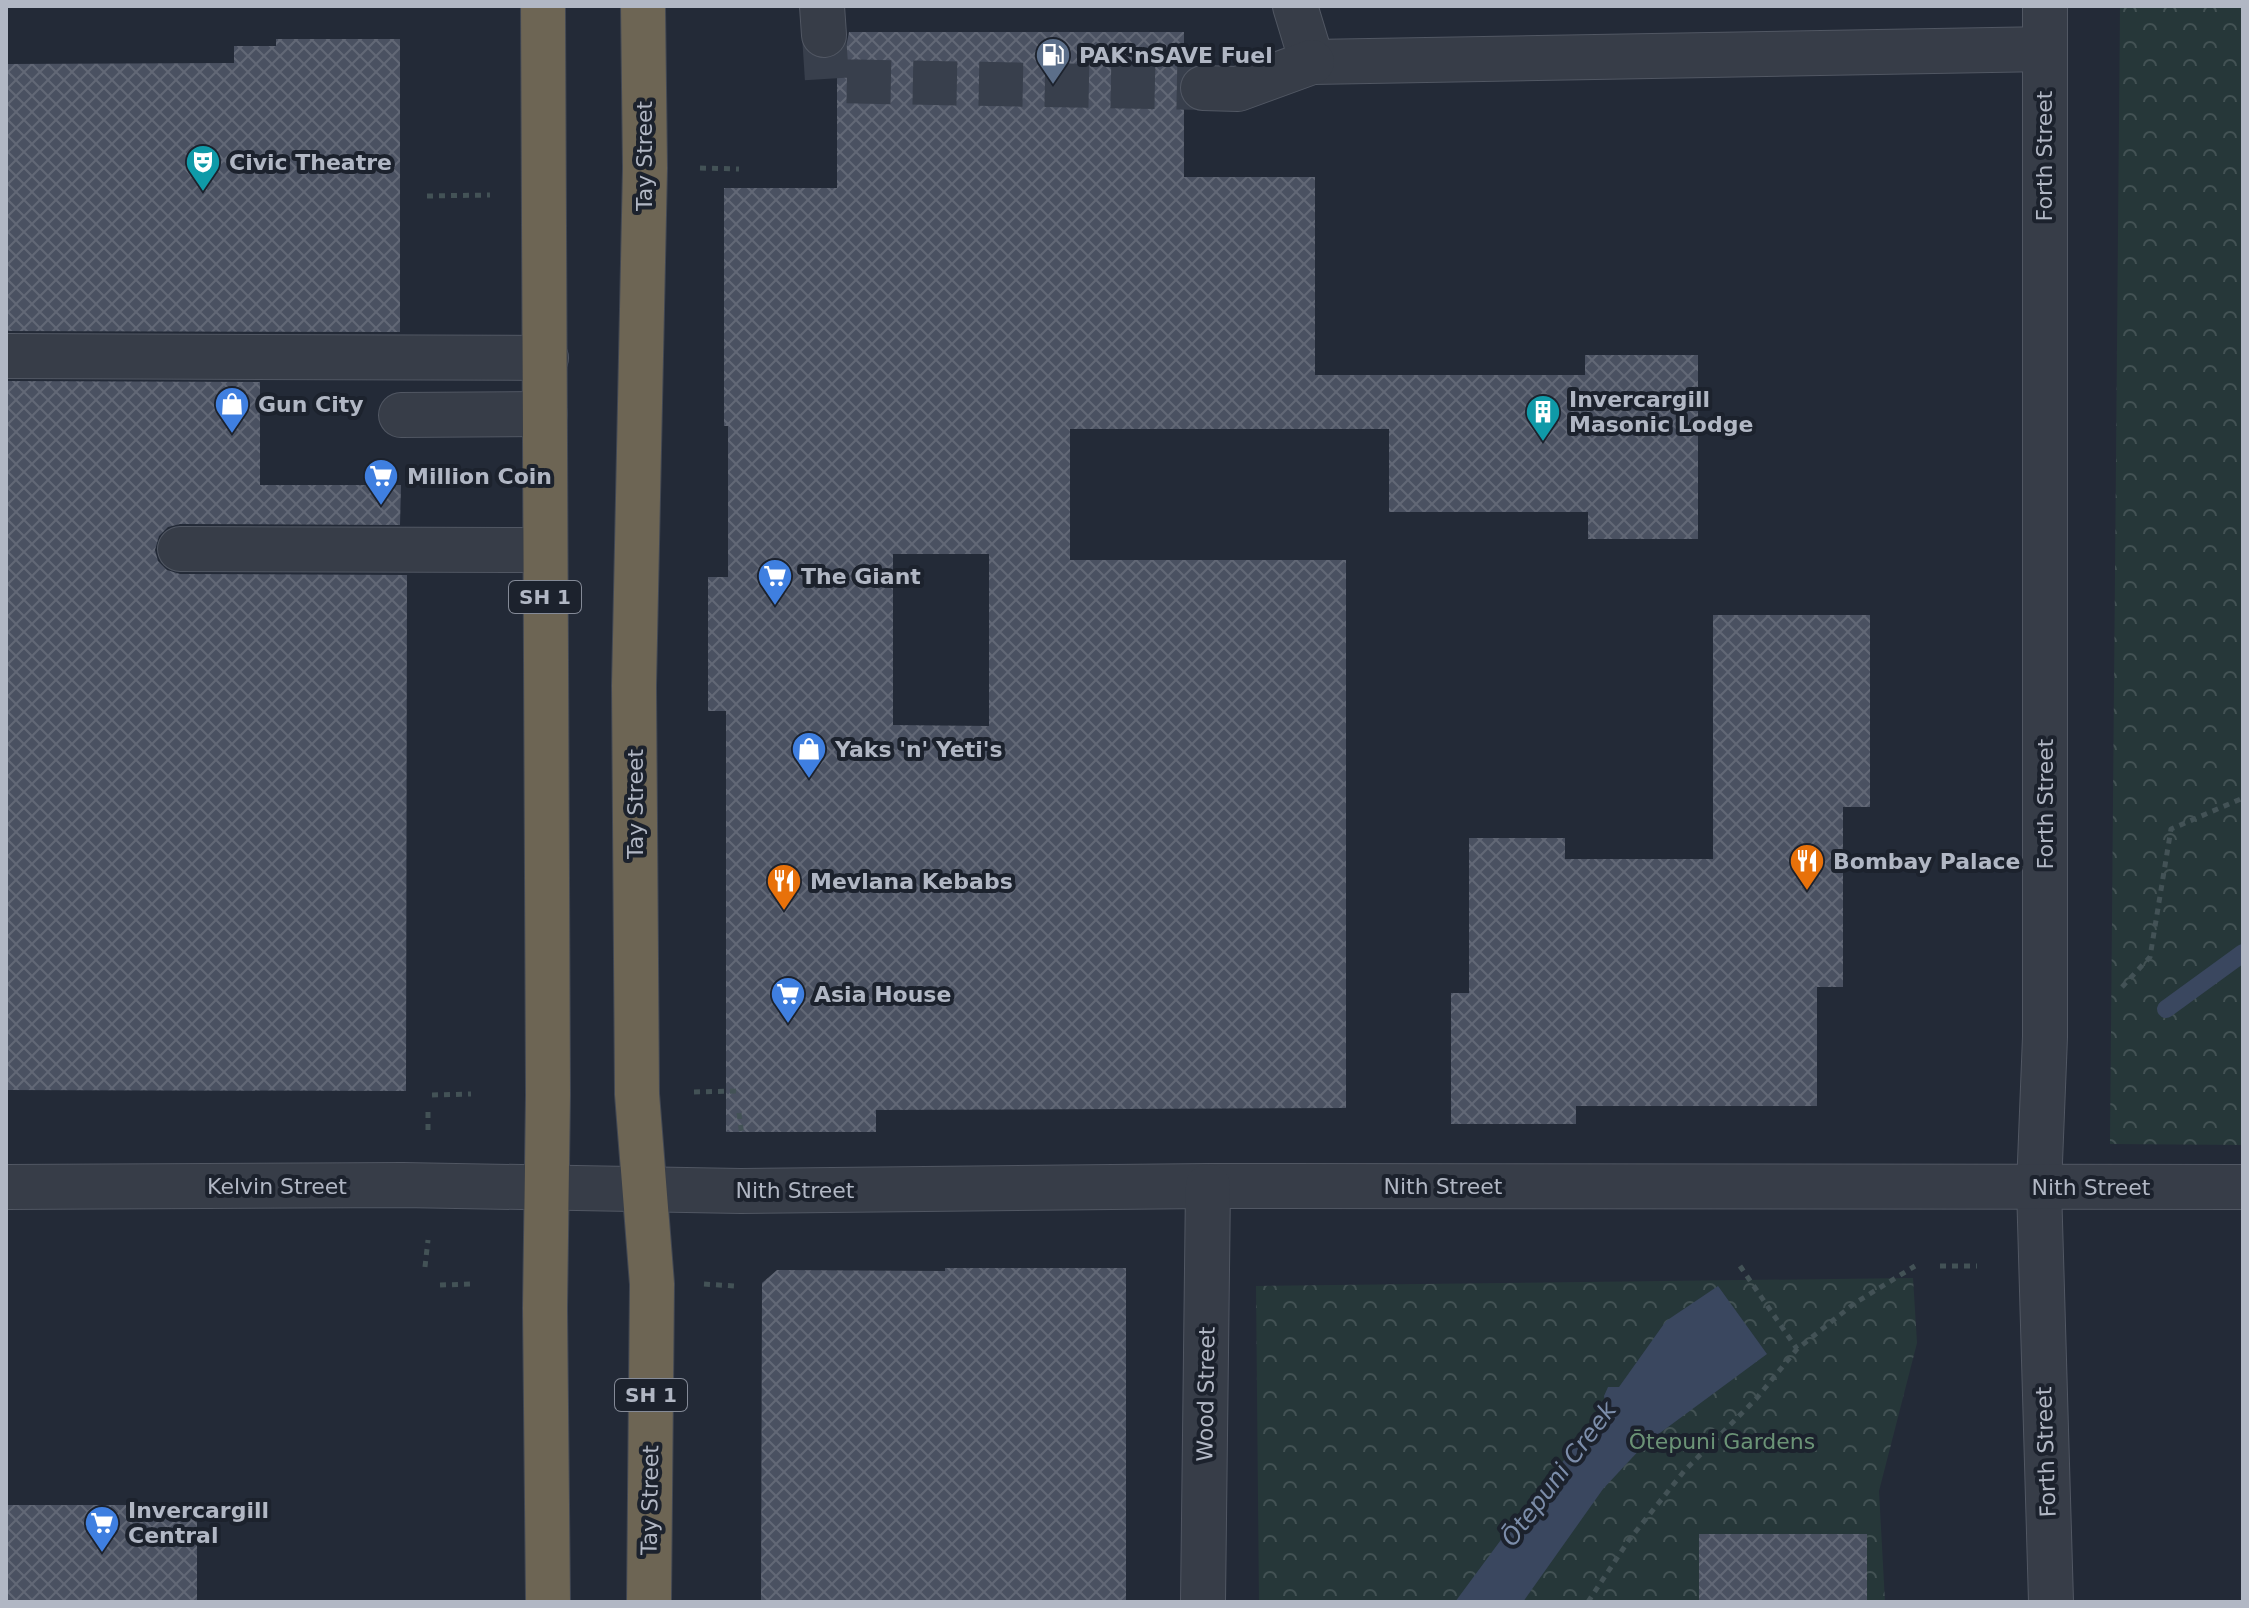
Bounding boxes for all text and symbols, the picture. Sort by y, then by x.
fuel station icon: PAK'nSAVE Fuel [1034,36,1072,86]
place label: PAK'nSAVE Fuel [1079,43,1273,68]
street label: Forth Street [2032,90,2057,221]
street label: Tay Street [632,101,657,212]
theatre icon: Civic Theatre [184,143,222,193]
place label: Civic Theatre [229,150,392,175]
shop icon: Gun City [213,385,251,435]
place label: Invercargill Masonic Lodge [1569,387,1753,437]
place label: Gun City [258,392,364,417]
building icon: Invercargill Masonic Lodge [1524,393,1562,443]
supermarket icon: Million Coin [362,457,400,507]
place label: Million Coin [407,464,552,489]
supermarket icon: The Giant [756,557,794,607]
place label: The Giant [801,564,921,589]
road number: SH 1 [509,581,581,613]
shop icon: Yaks 'n' Yeti's [790,730,828,780]
place label: Yaks 'n' Yeti's [834,737,1003,762]
street label: Forth Street [2033,738,2058,869]
street label: Tay Street [623,749,648,860]
restaurant icon: Bombay Palace [1788,842,1826,892]
place label: Bombay Palace [1833,849,2020,874]
restaurant icon: Mevlana Kebabs [765,862,803,912]
place label: Mevlana Kebabs [810,869,1013,894]
supermarket icon: Asia House [769,975,807,1025]
place label: Asia House [814,982,951,1007]
street label: Kelvin Street [207,1174,347,1199]
street label: Nith Street [1384,1174,1503,1199]
street label: Nith Street [2032,1175,2151,1200]
street label: Nith Street [736,1178,855,1203]
street label: Wood Street [1192,1326,1220,1462]
road number: SH 1 [615,1379,687,1411]
street label: Forth Street [2031,1386,2061,1518]
water label: Ōtepuni Creek [1495,1395,1623,1552]
park label: Ōtepuni Gardens [1629,1429,1815,1454]
street label: Tay Street [637,1444,663,1556]
place label: Invercargill Central [128,1498,269,1548]
supermarket icon: Invercargill Central [83,1504,121,1554]

